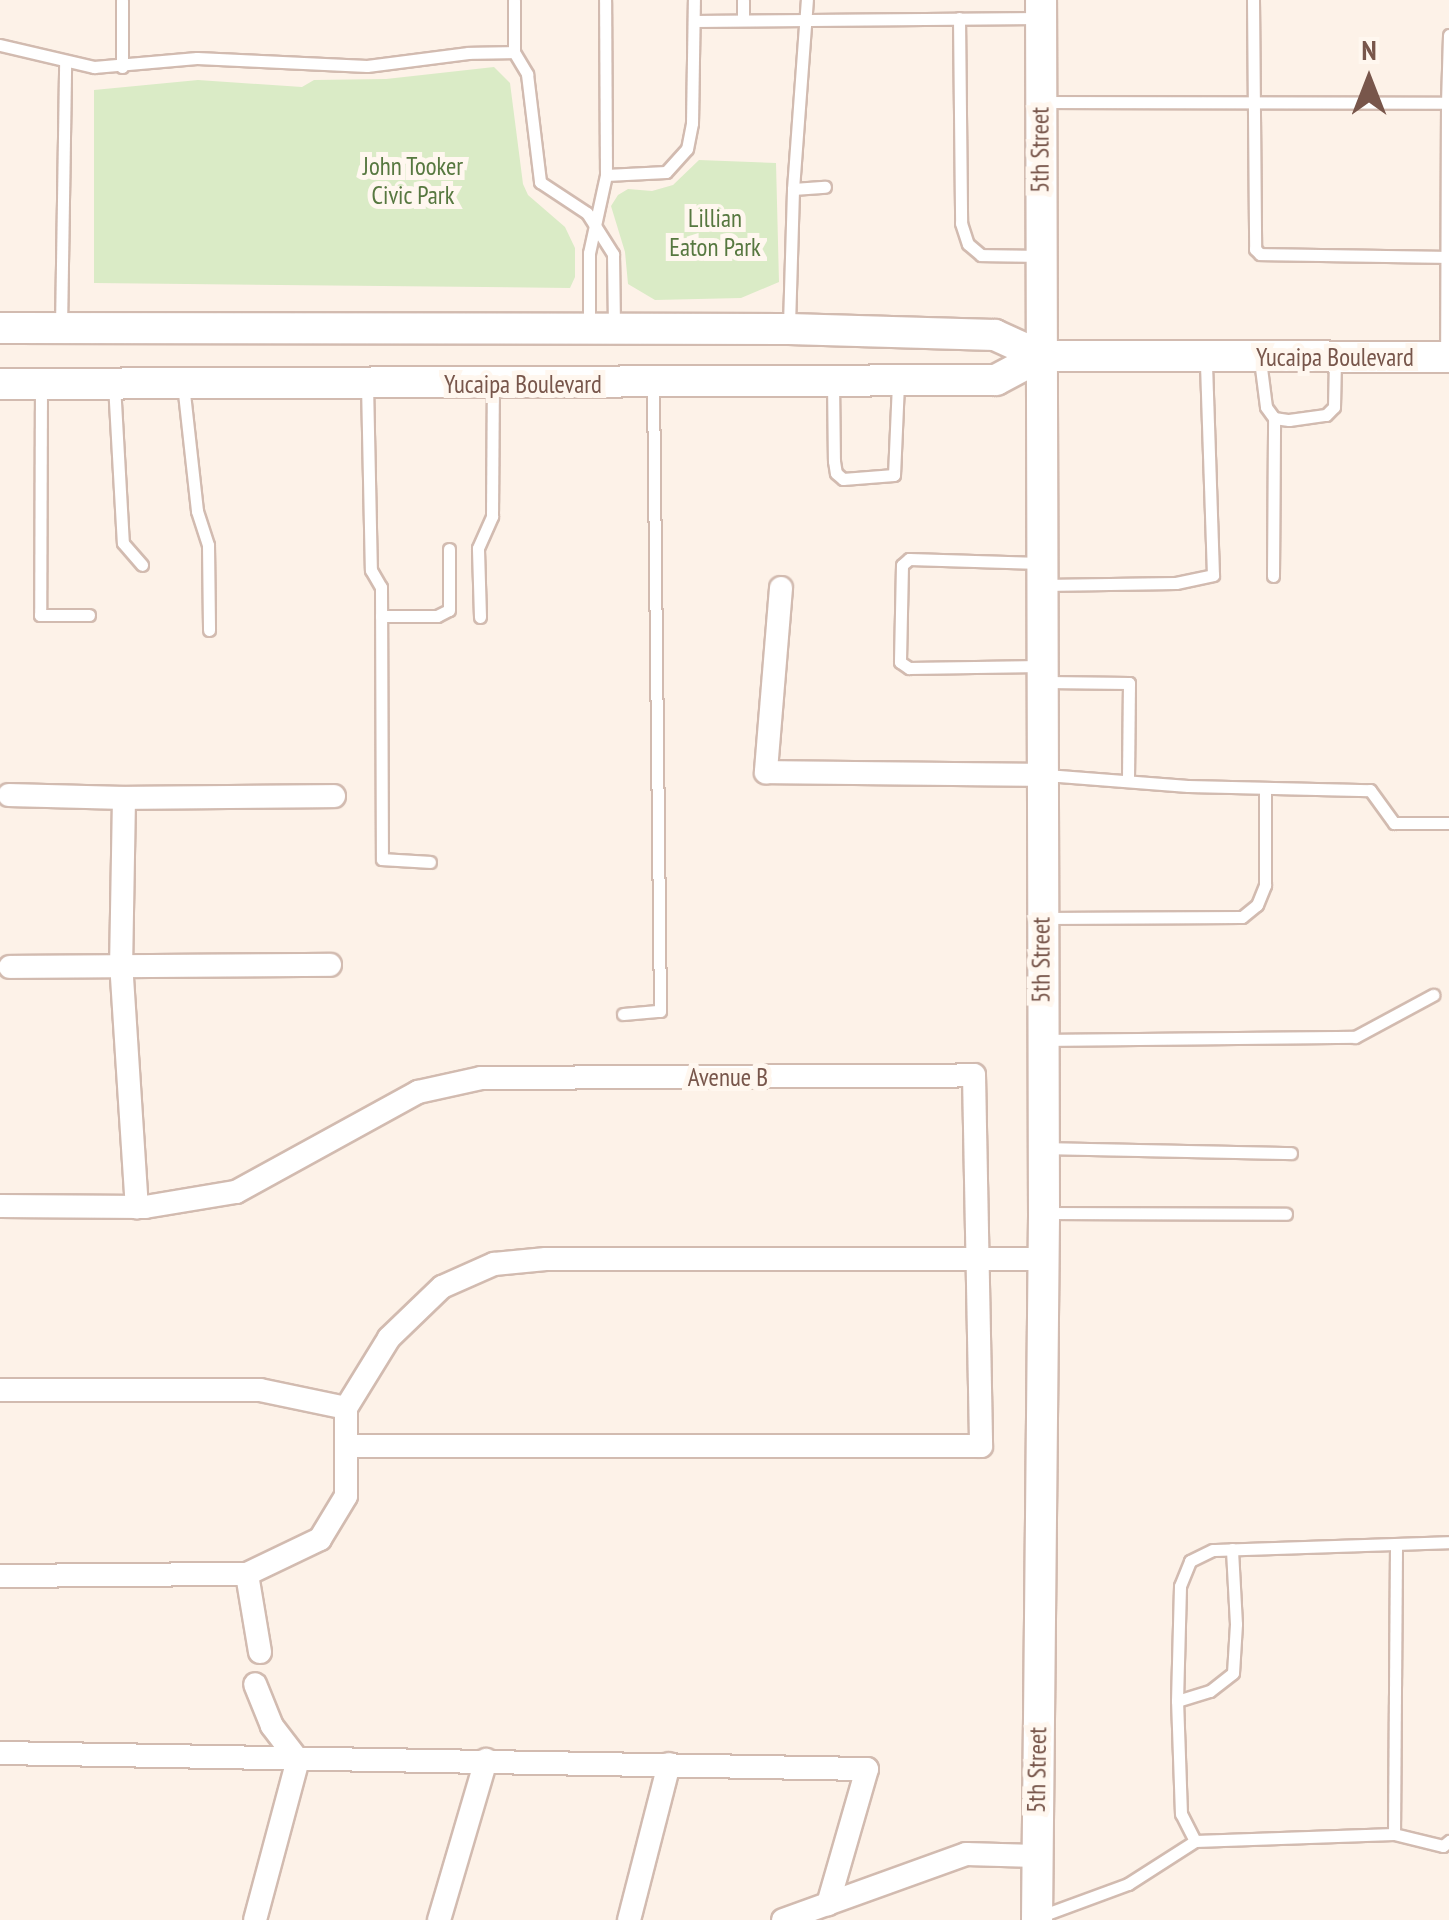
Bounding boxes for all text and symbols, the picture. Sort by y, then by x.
north arrow [1319,30,1419,130]
text: N [1361,31,1377,68]
street label: 5th Street [1025,107,1055,193]
park label: John Tooker Civic Park [363,152,463,211]
park label: Lillian Eaton Park [669,204,761,263]
street label: Yucaipa Boulevard [1256,342,1414,372]
street label: Yucaipa Boulevard [444,369,602,399]
street label: 5th Street [1026,917,1056,1003]
street label: Avenue B [688,1062,768,1092]
street label: 5th Street [1021,1727,1053,1813]

